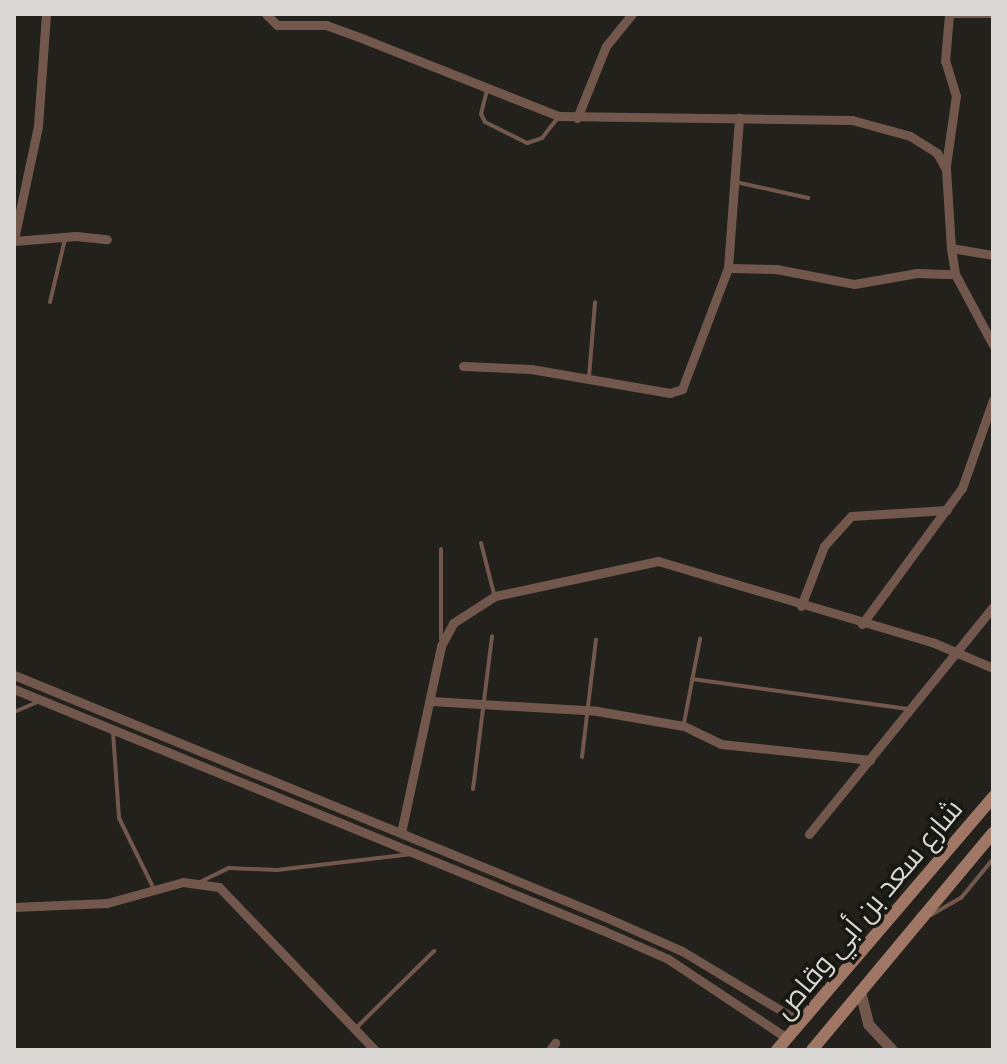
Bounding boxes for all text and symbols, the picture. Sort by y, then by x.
street label: شارع سعد بن أبي وقاص [765,792,969,1024]

